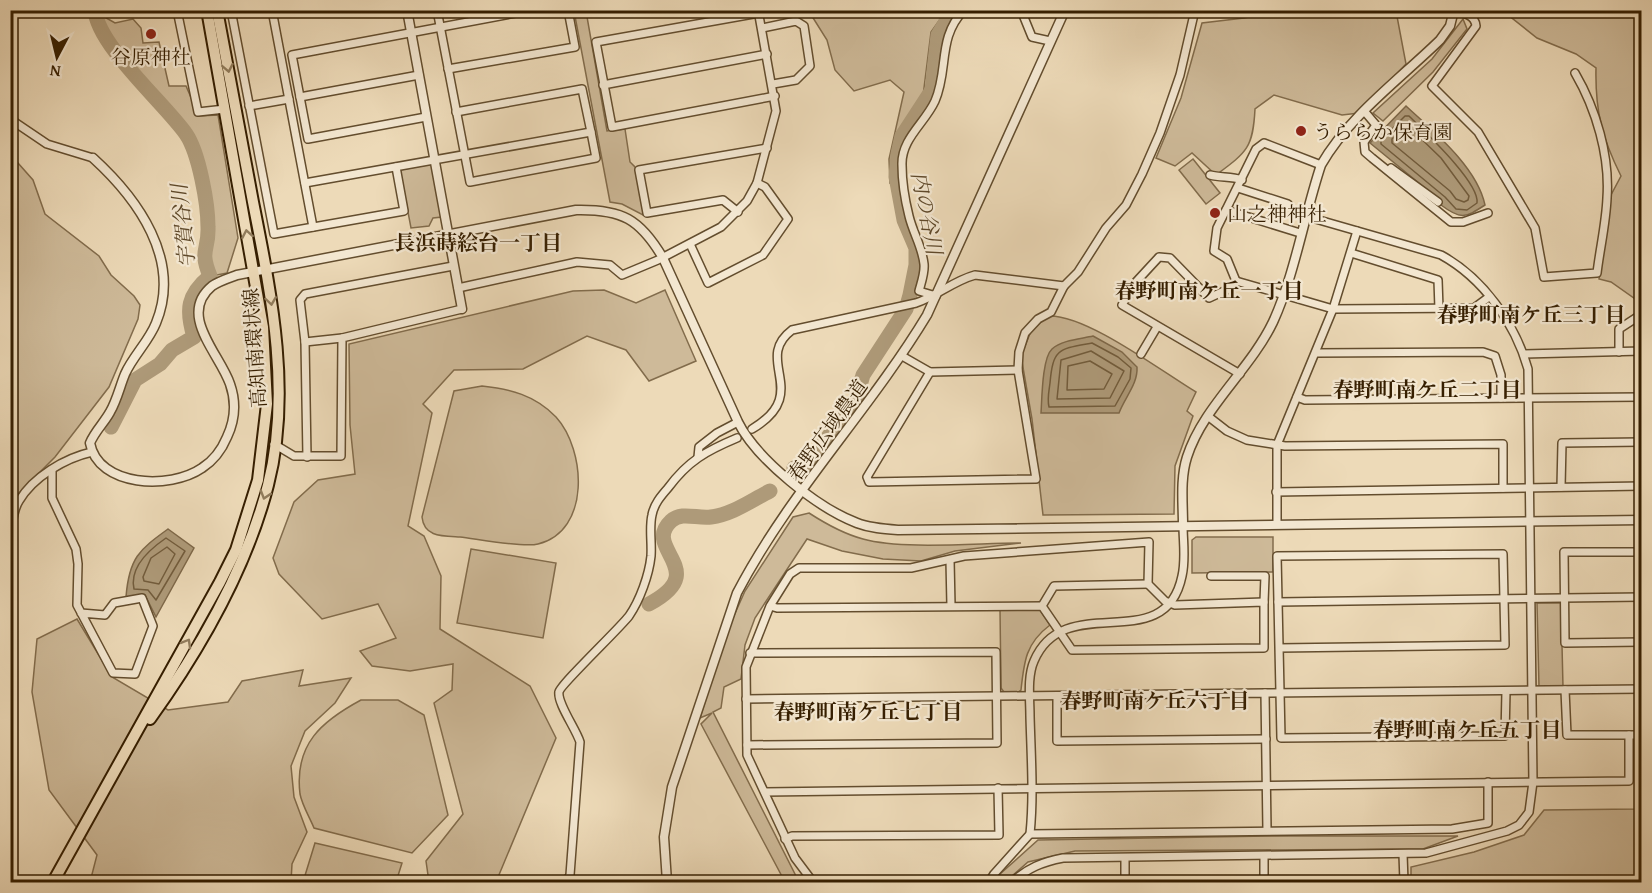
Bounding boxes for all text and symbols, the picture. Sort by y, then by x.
north arrow [27,27,87,87]
marker: 谷原神社 [144,27,158,41]
place label: 谷原神社 [111,42,191,71]
text: N [48,59,62,84]
one-way arrow [221,63,234,73]
place label: うららか保育園 [1313,117,1453,146]
marker: うららか保育園 [1294,124,1308,138]
water label: 内の谷川 [904,169,951,259]
water label: 宇賀谷川 [163,181,203,269]
place label: 山之神神社 [1227,199,1327,228]
marker: 山之神神社 [1208,206,1222,220]
district label: 長浜蒔絵台一丁目 [394,227,562,258]
one-way arrow [241,230,254,240]
district label: 春野町南ケ丘一丁目 [1115,275,1304,306]
street label: 高知南環状線 [235,287,273,409]
one-way arrow [265,296,277,306]
district label: 春野町南ケ丘三丁目 [1437,299,1626,330]
street label: 春野広域農道 [780,373,874,487]
district label: 春野町南ケ丘二丁目 [1333,374,1522,405]
one-way arrow [260,489,272,499]
one-way arrow [180,639,191,649]
district label: 春野町南ケ丘六丁目 [1061,685,1250,716]
district label: 春野町南ケ丘七丁目 [774,696,963,727]
district label: 春野町南ケ丘五丁目 [1373,714,1562,745]

